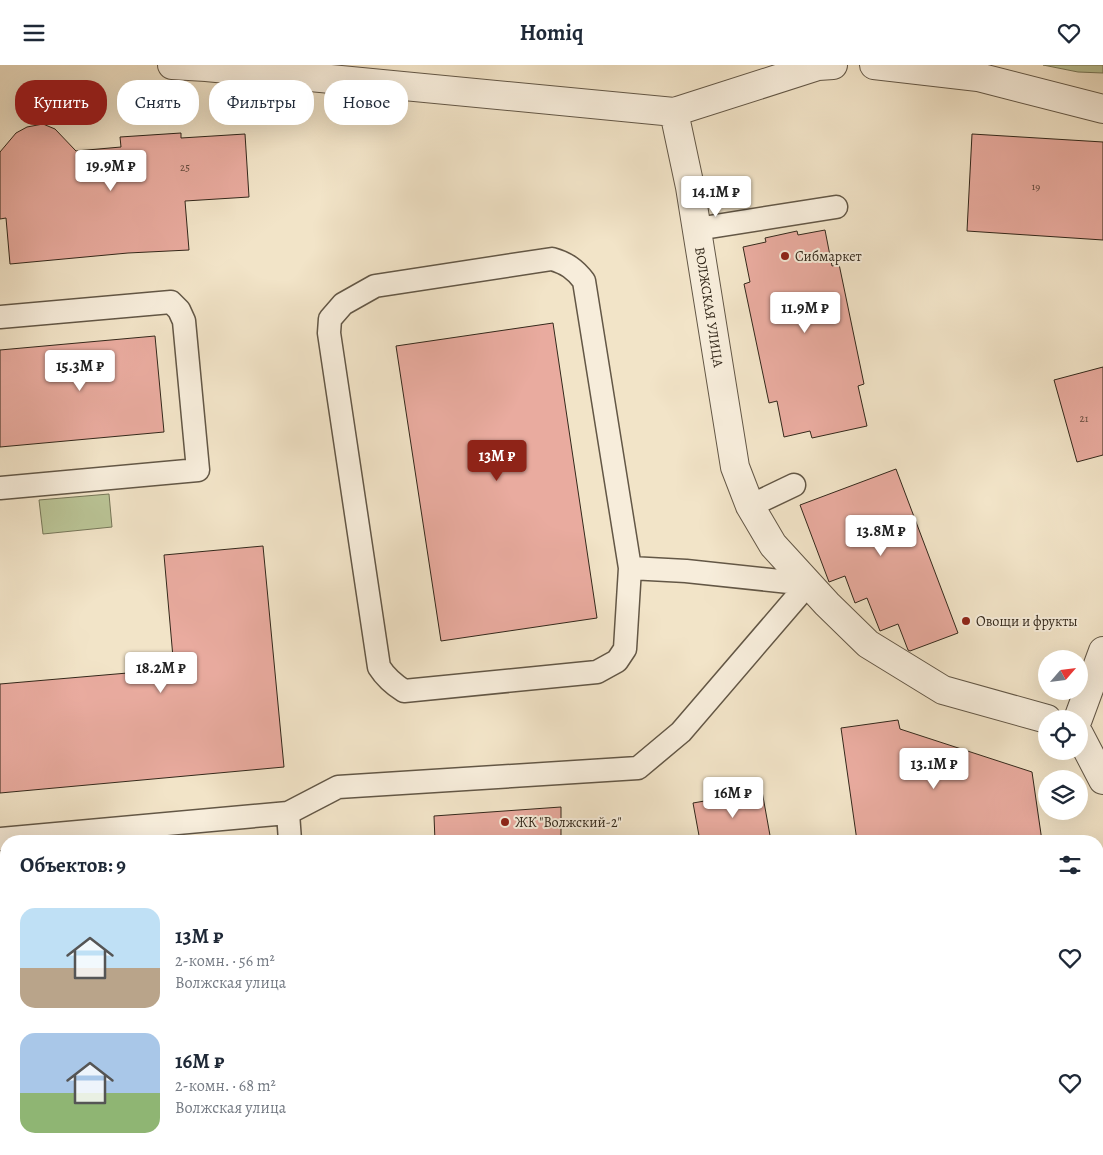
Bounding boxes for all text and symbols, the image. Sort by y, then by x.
text: Homiq [520,18,583,48]
icon: menu [20,19,48,47]
icon: heart [1055,19,1083,47]
chip: Купить [15,80,107,125]
chip: Снять [117,80,199,125]
chip: Фильтры [209,80,314,125]
chip: Новое [324,80,408,125]
pin: 19.9M ₽ [65,149,157,192]
text: 19.9M ₽ [86,155,136,177]
house number: 25 [180,160,190,175]
pin: 14.1M ₽ [670,175,762,218]
house number: 19 [1032,179,1040,194]
text: 14.1M ₽ [692,181,740,203]
street label: ВОЛЖСКАЯ УЛИЦА [690,245,728,369]
place label: Сибмаркет [795,247,862,266]
marker: Сибмаркет [779,250,791,262]
pin: 11.9M ₽ [759,291,851,334]
text: 11.9M ₽ [781,297,829,319]
pin: 15.3M ₽ [34,349,126,392]
text: 15.3M ₽ [56,355,104,377]
house number: 21 [1080,411,1089,426]
pin: 13M ₽ [462,439,532,482]
text: 13M ₽ [479,445,515,467]
pin: 13.8M ₽ [835,515,927,557]
text: 13.8M ₽ [856,520,906,542]
place label: Овощи и фрукты [976,612,1078,631]
marker: Овощи и фрукты [960,615,972,627]
north arrow [1038,650,1088,700]
map controls [1038,650,1088,820]
pin: 18.2M ₽ [115,651,207,694]
text: 18.2M ₽ [136,657,186,679]
button: locate [1038,710,1088,760]
pin: 13.1M ₽ [888,747,980,790]
text: 13.1M ₽ [910,753,958,775]
button: layers [1038,770,1088,820]
pin: 16M ₽ [698,777,768,819]
text: 16M ₽ [714,782,752,804]
place label: ЖК "Волжский-2" [515,813,622,832]
marker: ЖК "Волжский-2" [499,816,511,828]
text: Объектов: 9 [20,851,126,879]
icon: filters [1056,851,1084,879]
text: 13M ₽ [175,922,224,950]
icon: home [60,928,120,988]
icon: heart [1056,944,1084,972]
text: 2-комн. · 56 m² [175,950,275,972]
text: Волжская улица [175,972,286,994]
text: 16M ₽ [175,1047,224,1075]
icon: home [60,1053,120,1113]
icon: heart [1056,1069,1084,1097]
text: 2-комн. · 68 m² [175,1075,276,1097]
text: Волжская улица [175,1097,286,1119]

